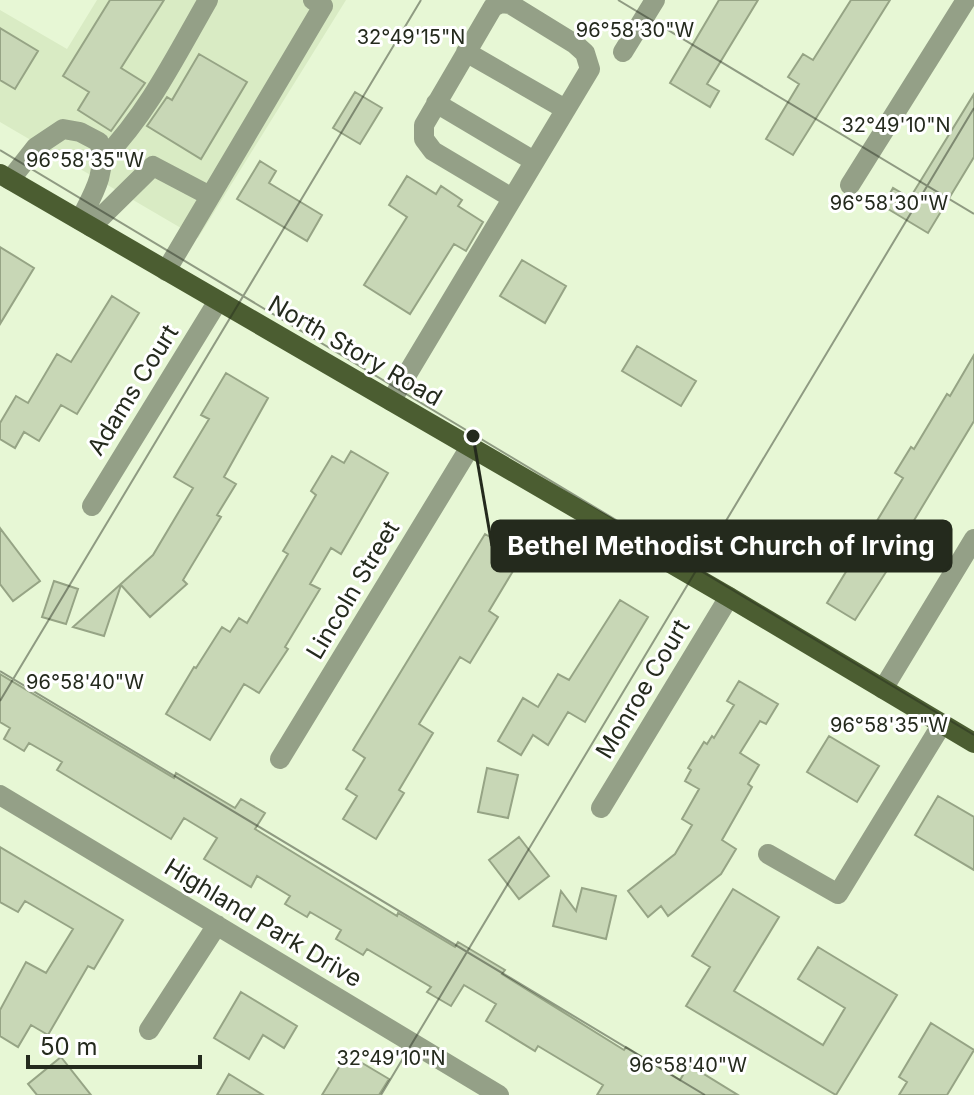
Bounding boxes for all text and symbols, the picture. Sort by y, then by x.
text: 96°58'30"W [576,18,695,42]
text: 32°49'15"N [357,25,465,49]
text: 32°49'10"N [841,113,951,137]
text: 96°58'35"W [26,148,144,172]
text: 96°58'30"W [830,191,949,215]
street label: North Story Road [263,289,447,412]
street label: Adams Court [81,319,184,460]
street label: Lincoln Street [300,515,405,664]
callout: Bethel Methodist Church of Irving [492,521,951,571]
text: Bethel Methodist Church of Irving [507,530,935,561]
street label: Monroe Court [590,614,696,764]
text: 96°58'40"W [26,670,144,694]
text: 96°58'35"W [830,713,948,737]
street label: Highland Park Drive [159,852,367,993]
scale bar [28,1019,200,1069]
text: 50 m [40,1032,98,1061]
text: 32°49'10"N [336,1046,446,1070]
text: 96°58'40"W [629,1053,747,1077]

